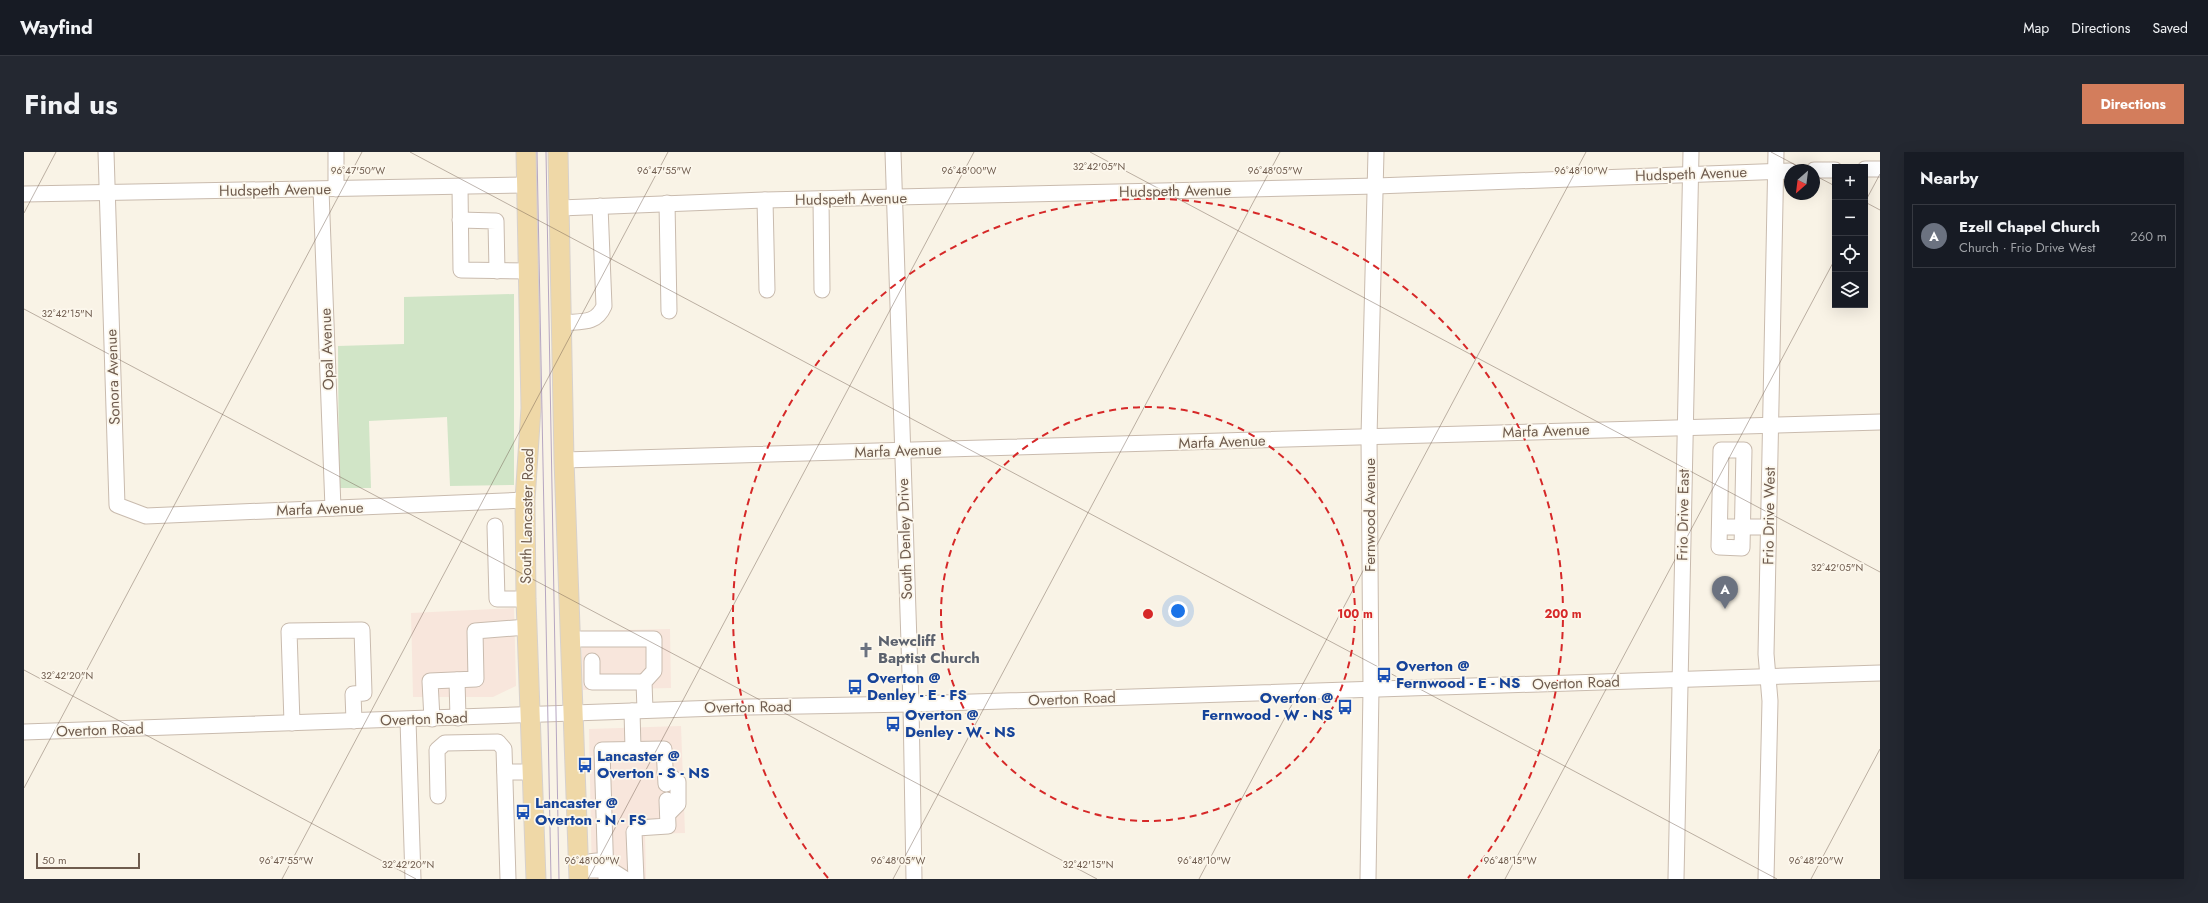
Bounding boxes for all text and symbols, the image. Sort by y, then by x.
text: Wayfind [20,14,93,41]
text: Map [2023,18,2049,38]
text: Directions [2071,18,2131,38]
text: Saved [2153,18,2188,38]
text: Find us [24,84,118,125]
button: Directions [2082,84,2184,124]
text: 32°42'05"N [1073,159,1125,174]
street label: Hudspeth Avenue [1635,161,1748,187]
text: 96°47'50"W [331,163,385,178]
text: 96°47'55"W [637,163,691,178]
text: 96°48'00"W [942,163,997,178]
text: 96°48'05"W [1248,163,1302,178]
text: 96°48'10"W [1554,163,1608,178]
north arrow [1784,164,1820,200]
map controls [1832,164,1868,308]
button: + [1832,164,1868,200]
text: Nearby [1920,166,1978,190]
street label: Hudspeth Avenue [219,178,332,202]
street label: Hudspeth Avenue [1119,179,1232,203]
street label: Hudspeth Avenue [795,187,908,211]
button: − [1832,200,1868,236]
text: Ezell Chapel Church [1959,216,2100,238]
text: A [1929,227,1939,246]
text: 260 m [2130,227,2167,246]
button: locate [1832,236,1868,272]
text: Church · Frio Drive West [1959,238,2095,257]
button: layers [1832,272,1868,308]
text: 32°42'15"N [42,306,92,321]
street label: Opal Avenue [315,307,339,391]
street label: Sonora Avenue [100,328,126,425]
street label: Marfa Avenue [1502,418,1590,444]
street label: Marfa Avenue [1178,429,1266,455]
street label: Marfa Avenue [854,438,942,464]
street label: South Lancaster Road [515,448,539,584]
street label: Fernwood Avenue [1359,458,1381,572]
street label: Frio Drive West [1757,467,1781,565]
street label: Frio Drive East [1671,468,1695,561]
street label: South Denley Drive [892,478,918,600]
street label: Marfa Avenue [276,496,364,522]
text: 32°42'05"N [1811,560,1863,575]
pin: A [1712,576,1738,609]
your location [1168,601,1188,621]
text: 100 m [1337,605,1373,623]
text: 200 m [1544,605,1582,623]
centre of rings [1141,607,1155,621]
place label: Newcliff Baptist Church [878,630,980,669]
church icon: Newcliff Baptist Church [857,641,875,659]
place label: Overton @ Fernwood - E - NS [1396,655,1520,694]
bus stop icon: Overton @ Fernwood - E - NS [1375,666,1393,684]
place label: Overton @ Denley - E - FS [867,667,967,706]
text: 32°42'20"N [41,668,93,683]
street label: Overton Road [1532,670,1620,696]
bus stop icon: Overton @ Denley - E - FS [846,678,864,696]
street label: Overton Road [1028,686,1116,712]
place label: Overton @ Fernwood - W - NS [1202,687,1333,726]
street label: Overton Road [704,695,792,719]
bus stop icon: Overton @ Fernwood - W - NS [1336,698,1354,716]
place label: Overton @ Denley - W - NS [905,704,1015,743]
street label: Overton Road [380,706,468,732]
bus stop icon: Overton @ Denley - W - NS [884,715,902,733]
street label: Overton Road [56,717,144,743]
place label: Lancaster @ Overton - S - NS [597,745,710,784]
bus stop icon: Lancaster @ Overton - S - NS [576,756,594,774]
place label: Lancaster @ Overton - N - FS [535,792,646,831]
bus stop icon: Lancaster @ Overton - N - FS [514,803,532,821]
scale bar [36,851,140,870]
text: 50 m [42,852,67,868]
text: 96°47'55"W [259,853,313,868]
text: 96°48'00"W [565,853,620,868]
text: 96°48'05"W [871,853,925,868]
text: 96°48'10"W [1177,853,1231,868]
text: 96°48'15"W [1483,853,1537,868]
text: 96°48'20"W [1789,853,1843,868]
text: 32°42'20"N [382,857,434,872]
text: 32°42'15"N [1063,857,1113,872]

